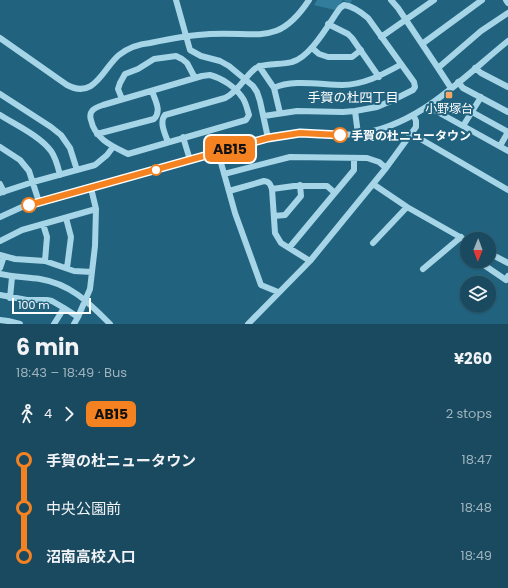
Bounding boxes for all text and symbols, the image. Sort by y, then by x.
district label: 手賀の杜四丁目 [307,88,399,107]
marker: 小野塚台 [444,90,454,100]
place label: 小野塚台 [425,100,473,117]
marker: 手賀の杜ニュータウン [332,127,348,143]
place label: 手賀の杜ニュータウン [351,127,471,144]
line badge: AB15 [202,136,258,162]
text: AB15 [213,139,247,159]
unlabelled marker [150,164,162,176]
unlabelled marker [21,197,37,213]
north arrow [460,232,496,268]
map controls [460,232,496,312]
button: layers [460,276,496,312]
scale bar [12,296,91,315]
text: 100 m [18,297,50,313]
text: 6 min [16,332,79,363]
text: ¥260 [454,348,492,369]
text: 18:43 – 18:49 · Bus [16,363,127,382]
icon: walk [16,403,38,425]
icon: forward [58,403,80,425]
text: 4 [44,404,52,423]
text: AB15 [94,404,128,424]
text: 2 stops [446,404,492,423]
text: 手賀の杜ニュータウン [46,450,196,471]
text: 18:47 [462,450,492,469]
text: 中央公園前 [46,498,121,519]
text: 18:48 [460,498,492,517]
text: 沼南高校入口 [46,546,136,567]
text: 18:49 [461,546,492,565]

